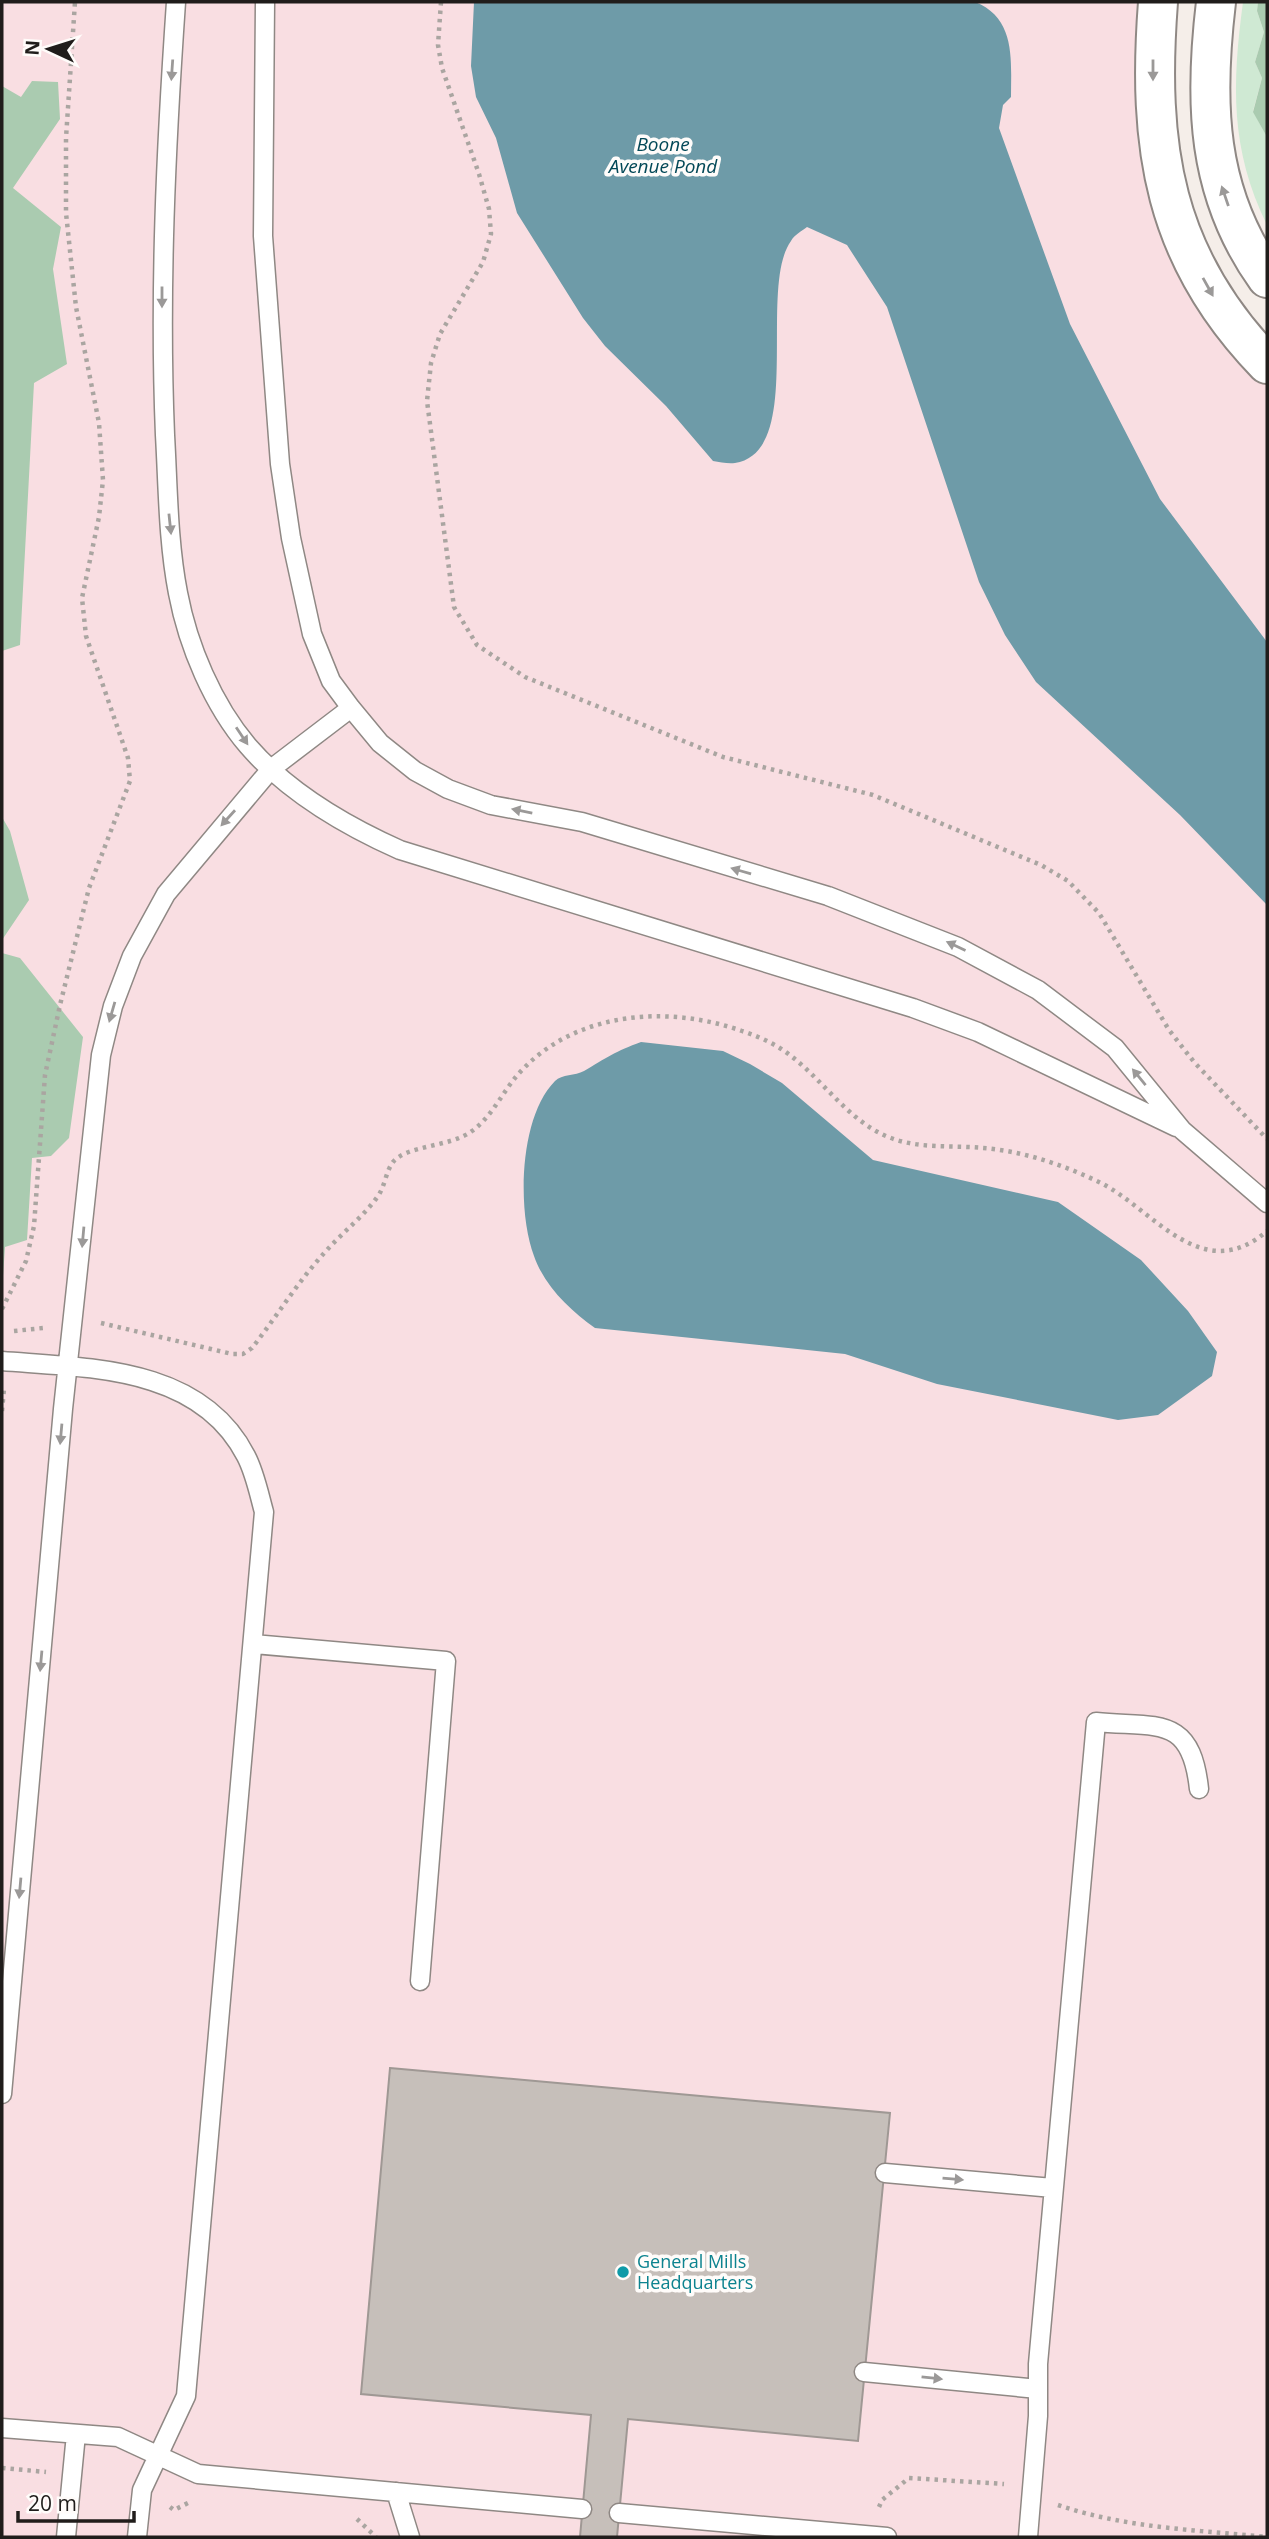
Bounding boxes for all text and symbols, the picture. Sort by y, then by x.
north arrow [14,14,84,84]
text: N [19,39,46,56]
one-way arrow [166,59,177,81]
one-way arrow [1147,59,1159,81]
water label: Boone Avenue Pond [607,131,718,179]
one-way arrow [1219,185,1230,206]
one-way arrow [1202,278,1214,297]
one-way arrow [156,286,168,308]
one-way arrow [165,514,176,536]
one-way arrow [235,727,248,746]
one-way arrow [511,805,533,816]
one-way arrow [220,810,236,827]
one-way arrow [731,865,752,875]
one-way arrow [946,940,966,952]
one-way arrow [107,1002,117,1023]
one-way arrow [1132,1069,1147,1086]
one-way arrow [77,1226,88,1248]
one-way arrow [55,1424,66,1446]
one-way arrow [35,1650,46,1672]
one-way arrow [14,1877,25,1899]
one-way arrow [942,2174,964,2185]
place label: General Mills Headquarters [637,2249,753,2294]
marker: General Mills Headquarters [615,2264,631,2280]
one-way arrow [922,2373,944,2384]
scale bar [18,2480,133,2524]
text: 20 m [28,2489,77,2517]

